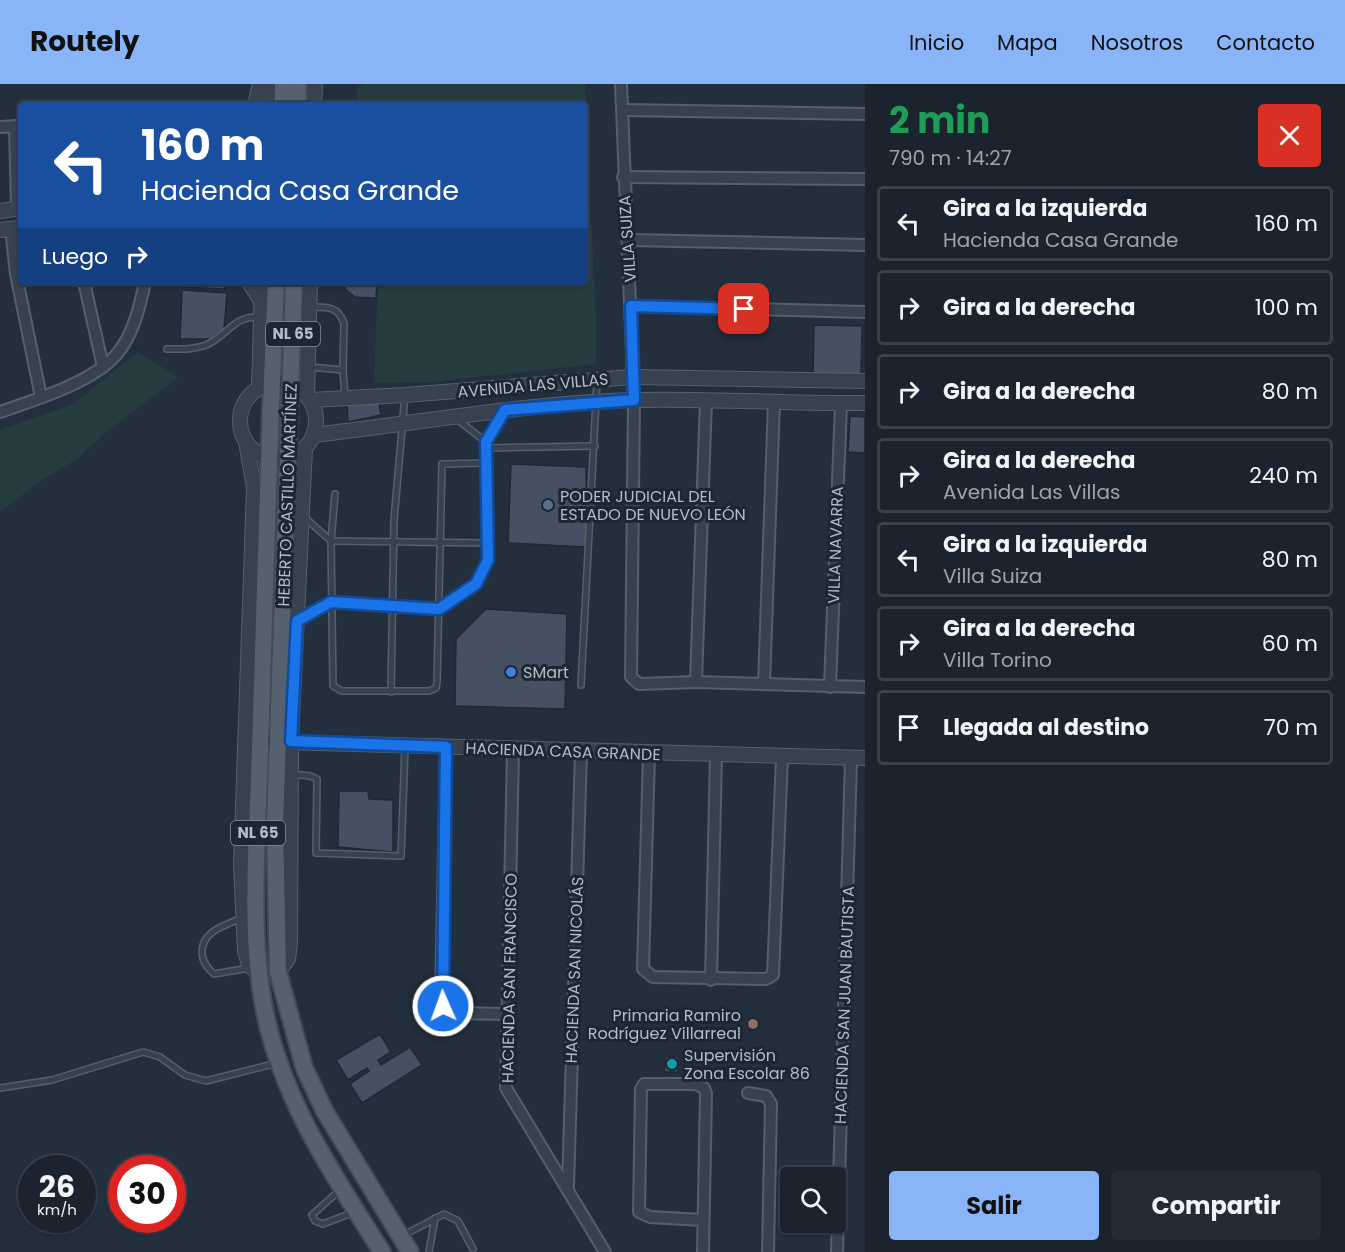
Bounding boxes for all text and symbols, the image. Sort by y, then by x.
text: Routely [30,22,140,61]
text: Inicio [909,28,964,57]
text: Mapa [997,28,1058,57]
text: Nosotros [1091,28,1183,57]
text: Contacto [1216,28,1315,57]
text: 2 min [889,95,990,146]
button: close [1258,104,1321,167]
text: 160 m [141,116,264,175]
icon: left [42,126,120,204]
text: 790 m · 14:27 [889,144,1012,172]
text: Hacienda Casa Grande [141,172,459,209]
text: Gira a la izquierda [943,193,1147,224]
street label: VILLA SUIZA [613,194,642,283]
icon: left [892,207,925,240]
text: 160 m [1255,208,1318,239]
text: Hacienda Casa Grande [943,226,1179,254]
icon: right [120,240,153,273]
text: Luego [42,241,108,272]
pin [718,283,769,334]
icon: right [892,291,925,324]
icon: arrive [727,292,760,325]
text: Gira a la derecha [943,292,1136,323]
text: 100 m [1255,292,1318,323]
road number: NL 65 [266,322,320,346]
street label: AVENIDA LAS VILLAS [457,367,609,404]
icon: right [892,375,925,408]
text: Gira a la derecha [943,376,1136,407]
text: 80 m [1262,376,1318,407]
street label: HEBERTO CASTILLO MARTÍNEZ [272,383,303,607]
text: Gira a la derecha [943,445,1136,476]
icon: right [892,459,925,492]
text: 240 m [1249,460,1318,491]
text: Avenida Las Villas [943,478,1120,506]
place label: PODER JUDICIAL DEL ESTADO DE NUEVO LEÓN [560,485,746,526]
street label: VILLA NAVARRA [822,486,849,604]
marker: PODER JUDICIAL DEL ESTADO DE NUEVO LEÓN [541,498,555,512]
text: Gira a la izquierda [943,529,1147,560]
icon: left [892,543,925,576]
text: 80 m [1262,544,1318,575]
text: Villa Suiza [943,562,1042,590]
text: Gira a la derecha [943,613,1136,644]
icon: right [892,627,925,660]
text: 60 m [1262,628,1318,659]
text: Villa Torino [943,646,1052,674]
place label: SMart [523,661,569,684]
marker: SMart [504,665,518,679]
icon: arrive [892,711,925,744]
text: Llegada al destino [943,712,1149,743]
text: 70 m [1264,712,1318,743]
street label: HACIENDA CASA GRANDE [465,737,661,766]
road number: NL 65 [231,821,285,845]
street label: HACIENDA SAN FRANCISCO [496,873,523,1083]
street label: HACIENDA SAN NICOLÁS [560,876,589,1064]
street label: HACIENDA SAN JUAN BAUTISTA [829,885,860,1124]
position arrow [411,974,475,1038]
place label: Primaria Ramiro Rodríguez Villarreal [588,1004,741,1045]
marker: Primaria Ramiro Rodríguez Villarreal [746,1017,760,1031]
place label: Supervisión Zona Escolar 86 [684,1044,810,1085]
marker: Supervisión Zona Escolar 86 [665,1057,679,1071]
speed limit sign: 30 [108,1155,186,1233]
text: 26 [39,1165,75,1208]
map controls [780,1167,846,1233]
button: search [780,1167,846,1233]
button: Salir [889,1171,1099,1240]
button: Compartir [1111,1171,1321,1240]
text: km/h [37,1199,77,1220]

